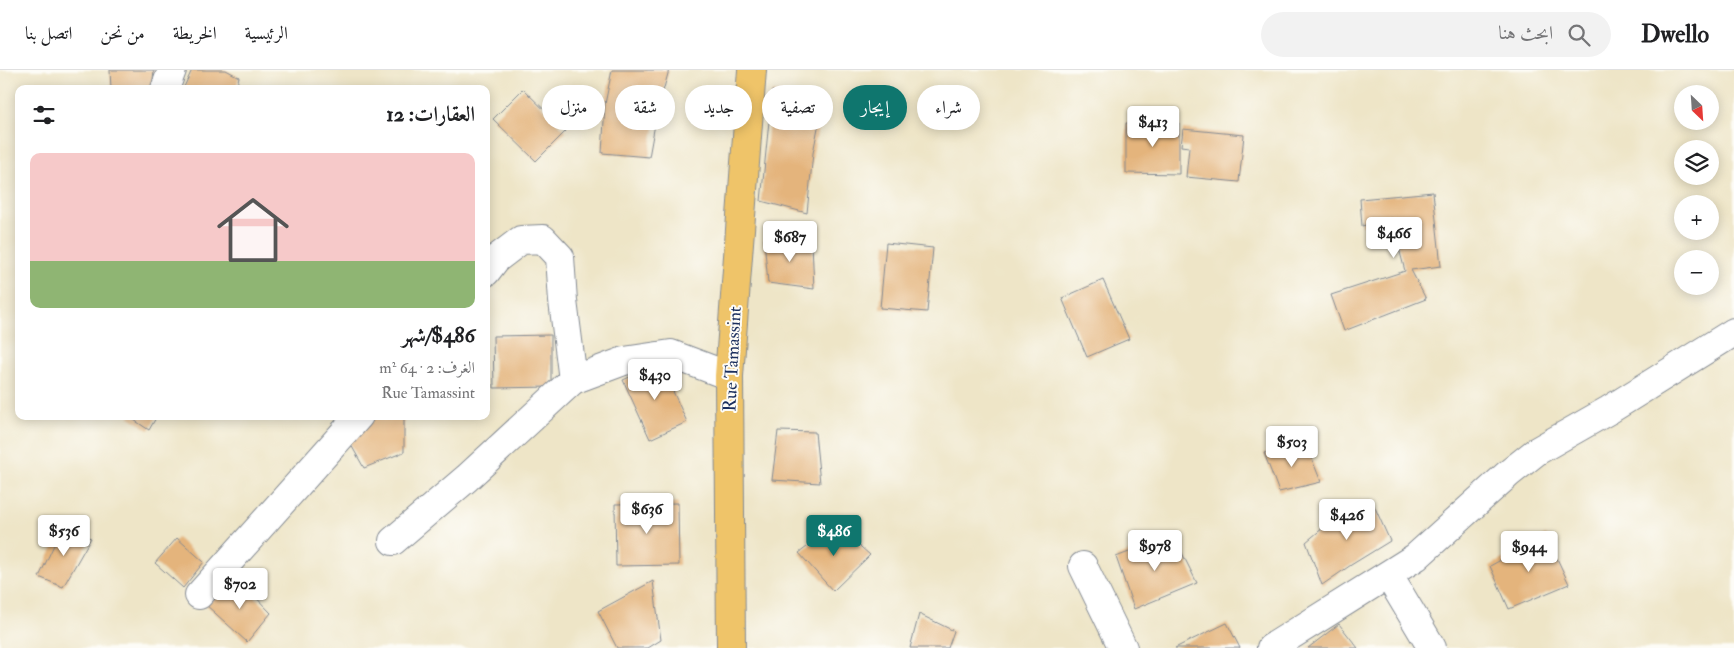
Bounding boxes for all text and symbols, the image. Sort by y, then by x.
search box [1261,12,1611,57]
text: Dwello [1641,19,1709,50]
text: ابحث هنا [1498,21,1553,45]
icon: search [1565,21,1593,49]
text: اتصل بنا [25,22,72,45]
text: من نحن [100,22,145,45]
text: الخريطة [173,22,217,45]
text: الرئيسية [245,22,288,45]
chip: منزل [542,85,605,130]
chip: شقة [615,85,675,130]
chip: جديد [685,85,752,130]
chip: تصفية [762,85,833,130]
chip: إيجار [843,85,907,130]
chip: شراء [917,85,980,130]
north arrow [1674,85,1719,130]
map controls [1674,85,1719,295]
icon: filters [30,101,58,129]
text: العقارات: 12 [386,101,475,128]
pin: $413 [1123,106,1183,148]
text: $413 [1138,112,1168,132]
button: layers [1674,140,1719,185]
icon: home [208,185,298,275]
button: + [1674,195,1719,240]
pin: $466 [1364,216,1424,259]
pin: $687 [760,220,820,263]
text: $466 [1377,223,1411,243]
text: $687 [774,227,806,247]
button: − [1674,250,1719,295]
street label: Rue Tamassint [718,306,747,412]
text: $486/شهر [402,322,475,349]
text: الغرف: 2 · 64 m² [379,358,475,378]
pin: $430 [625,358,685,401]
text: $430 [639,365,671,385]
text: Rue Tamassint [381,383,475,403]
pin: $503 [1262,426,1322,468]
text: $503 [1277,432,1307,452]
pin: $636 [617,492,677,535]
pin: $426 [1317,498,1377,541]
text: $636 [631,499,663,519]
text: $426 [1330,505,1364,525]
pin: $536 [34,514,94,557]
pin: $486 [804,514,864,557]
text: $536 [49,521,79,541]
text: $486 [817,521,851,541]
pin: $978 [1125,530,1185,572]
pin: $944 [1499,530,1559,573]
text: $978 [1139,536,1171,556]
text: $944 [1512,537,1546,557]
pin: $702 [210,568,270,610]
text: $702 [224,574,256,594]

